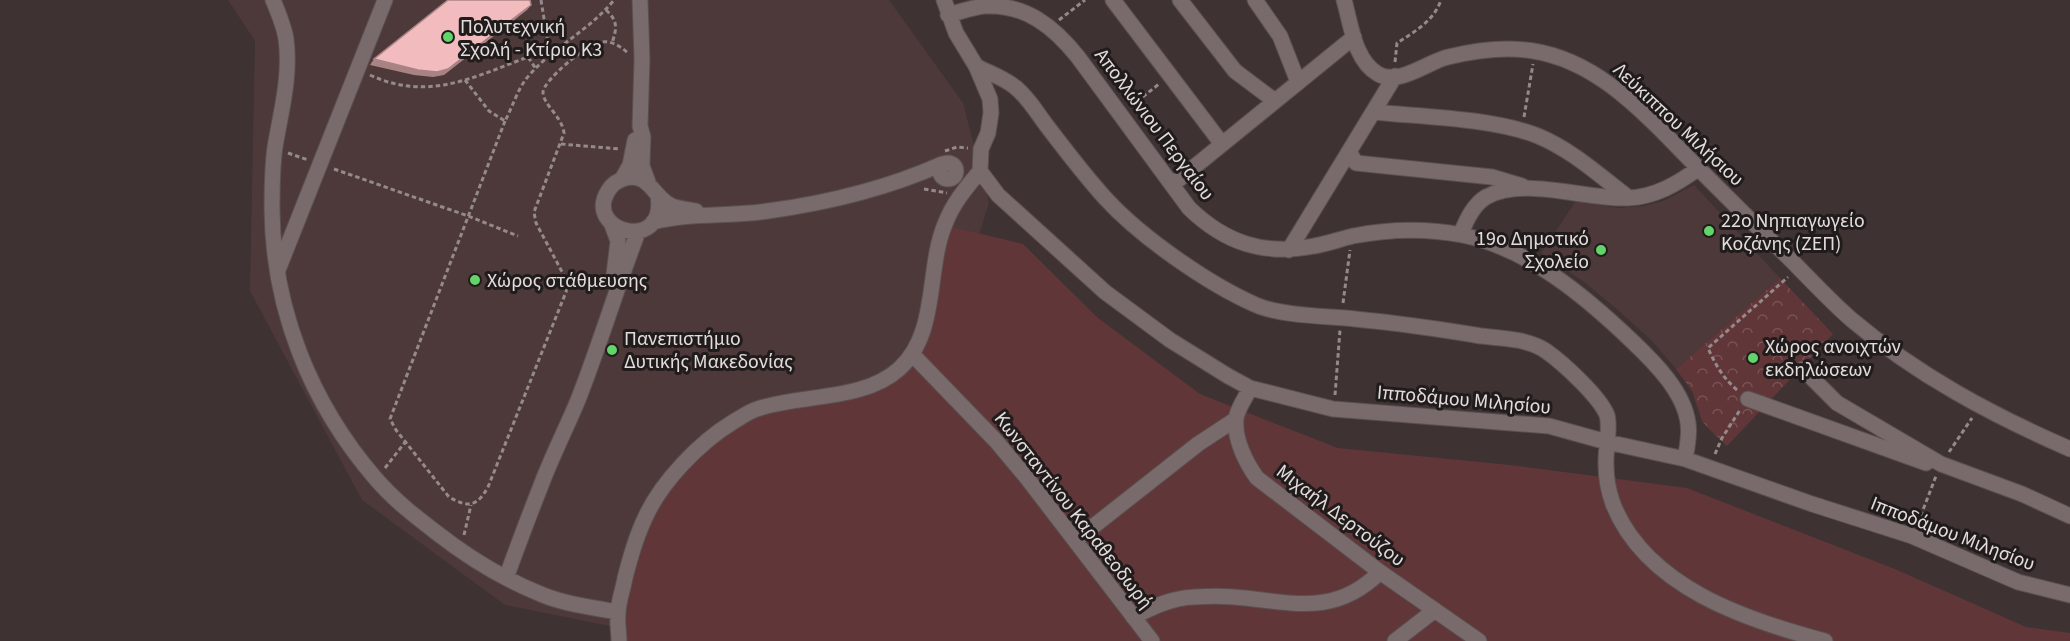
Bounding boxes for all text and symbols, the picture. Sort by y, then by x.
place label: Πολυτεχνική Σχολή - Κτίριο Κ3 [460,13,602,64]
marker: Πολυτεχνική Σχολή - Κτίριο Κ3 [441,30,455,44]
street label: Απολλώνιου Περγαίου [1088,43,1221,206]
street label: Λεύκιππου Μιλήσιου [1607,57,1750,193]
place label: 22ο Νηπιαγωγείο Κοζάνης (ΖΕΠ) [1721,207,1865,258]
marker: 22ο Νηπιαγωγείο Κοζάνης (ΖΕΠ) [1702,224,1716,238]
place label: 19ο Δημοτικό Σχολείο [1476,225,1589,276]
marker: 19ο Δημοτικό Σχολείο [1594,243,1608,257]
place label: Χώρος στάθμευσης [487,267,648,295]
marker: Χώρος στάθμευσης [468,273,482,287]
place label: Πανεπιστήμιο Δυτικής Μακεδονίας [624,325,793,376]
place label: Χώρος ανοιχτών εκδηλώσεων [1765,333,1901,384]
marker: Πανεπιστήμιο Δυτικής Μακεδονίας [605,343,619,357]
marker: Χώρος ανοιχτών εκδηλώσεων [1746,351,1760,365]
street label: Ιπποδάμου Μιλησίου [1376,378,1552,422]
street label: Κωνσταντίνου Καραθεοδωρή [987,406,1159,615]
street label: Μιχαήλ Δερτούζου [1270,458,1411,574]
street label: Ιπποδάμου Μιλησίου [1866,490,2039,578]

